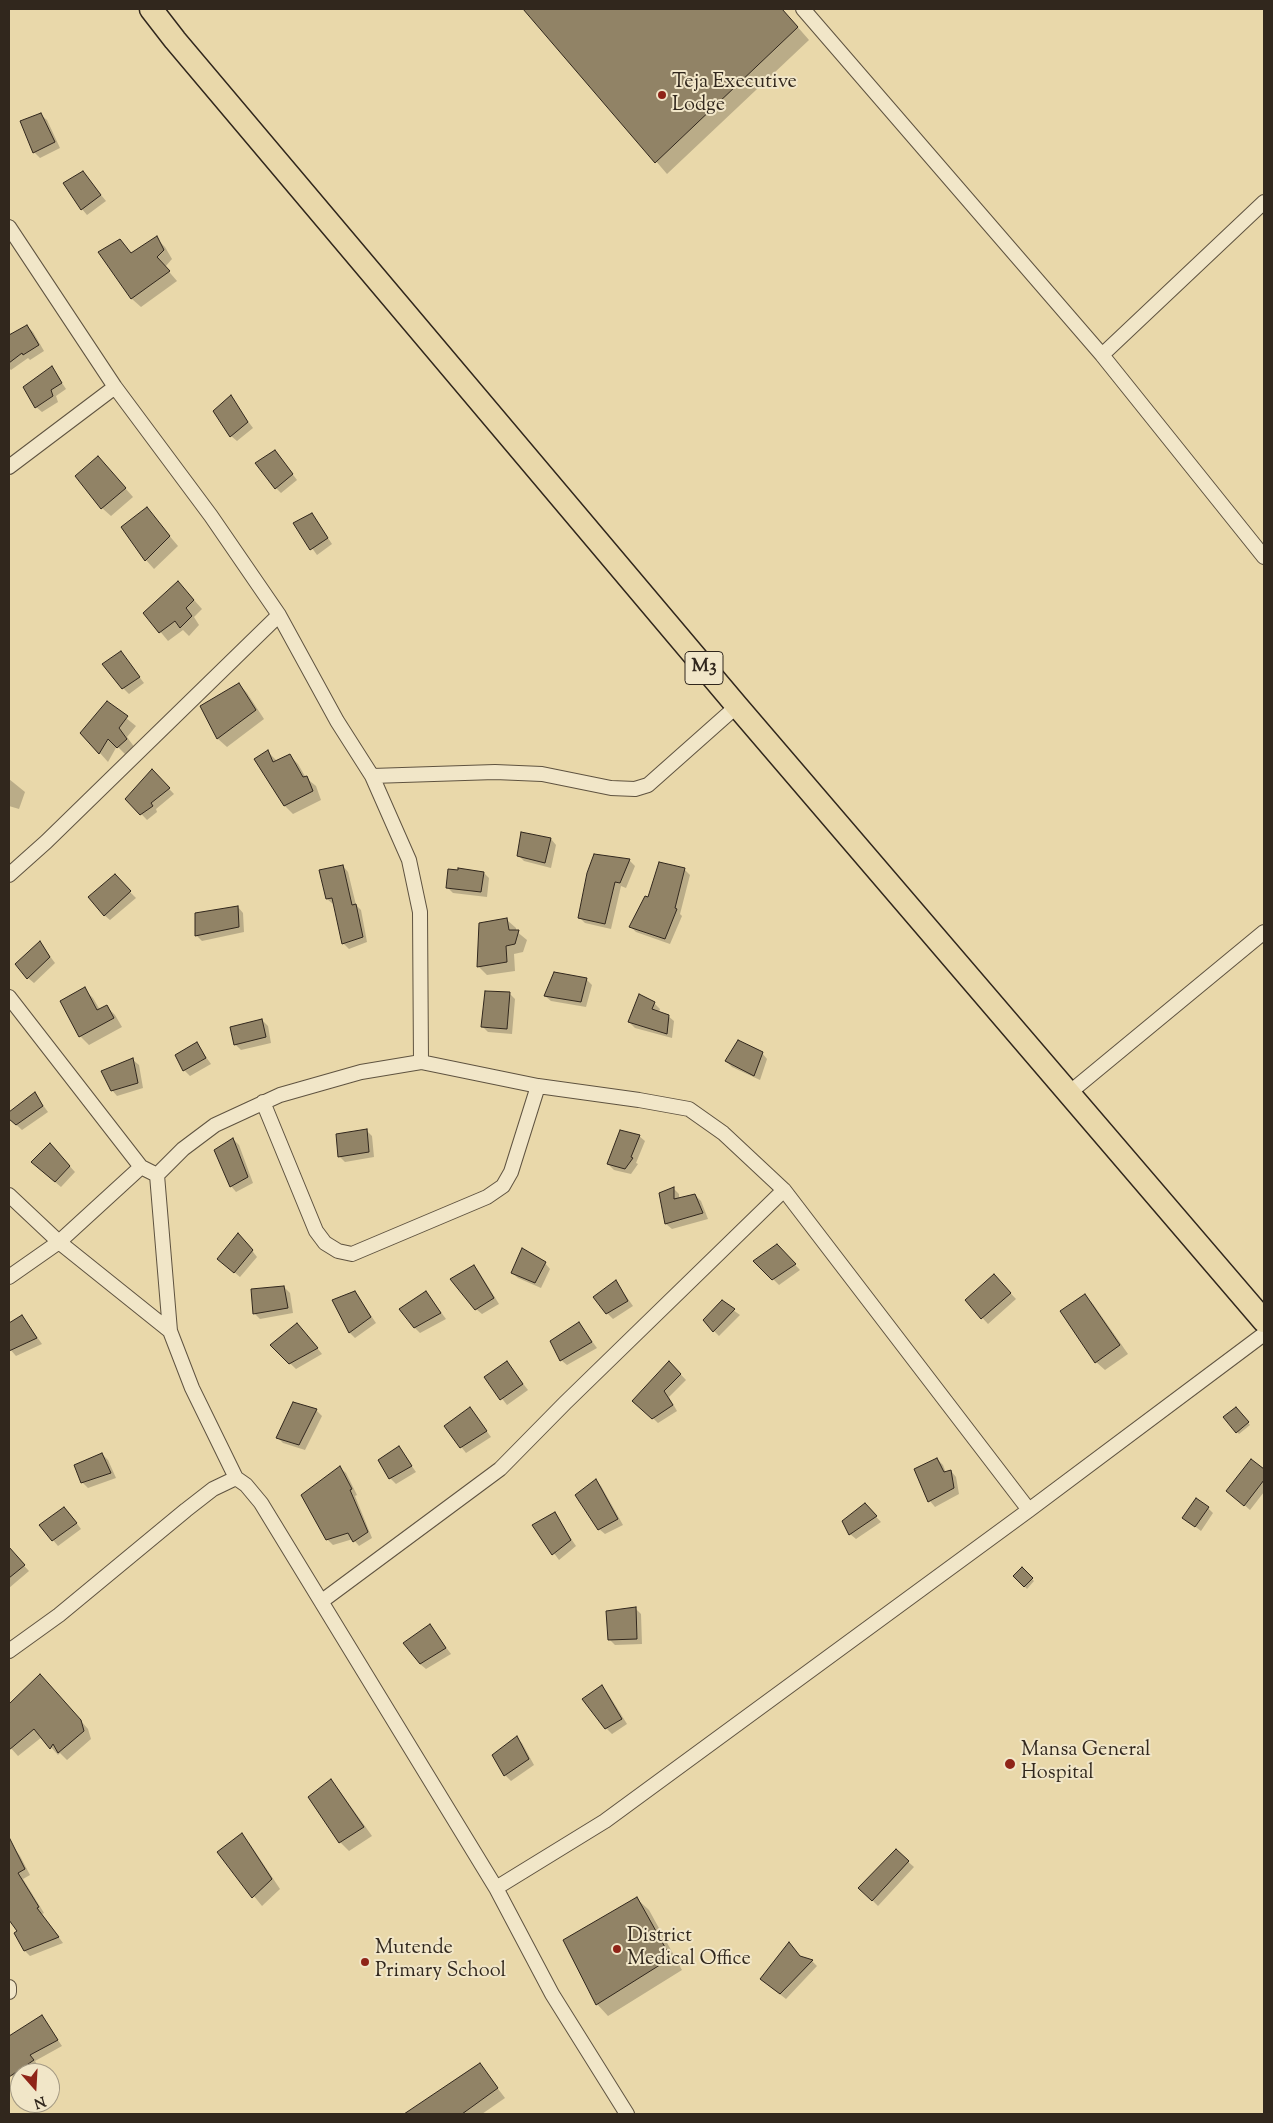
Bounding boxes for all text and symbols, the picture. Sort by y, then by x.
place label: Teja Executive Lodge [672,72,797,119]
marker: Teja Executive Lodge [656,89,668,101]
road number: M3 [685,651,723,684]
place label: Mansa General Hospital [1021,1740,1151,1787]
marker: Mansa General Hospital [1003,1757,1017,1771]
place label: District Medical Office [627,1926,751,1973]
place label: Mutende Primary School [375,1938,506,1985]
marker: District Medical Office [611,1943,623,1955]
marker: Mutende Primary School [359,1956,371,1968]
north arrow [10,2063,60,2113]
text: N [31,2090,48,2113]

